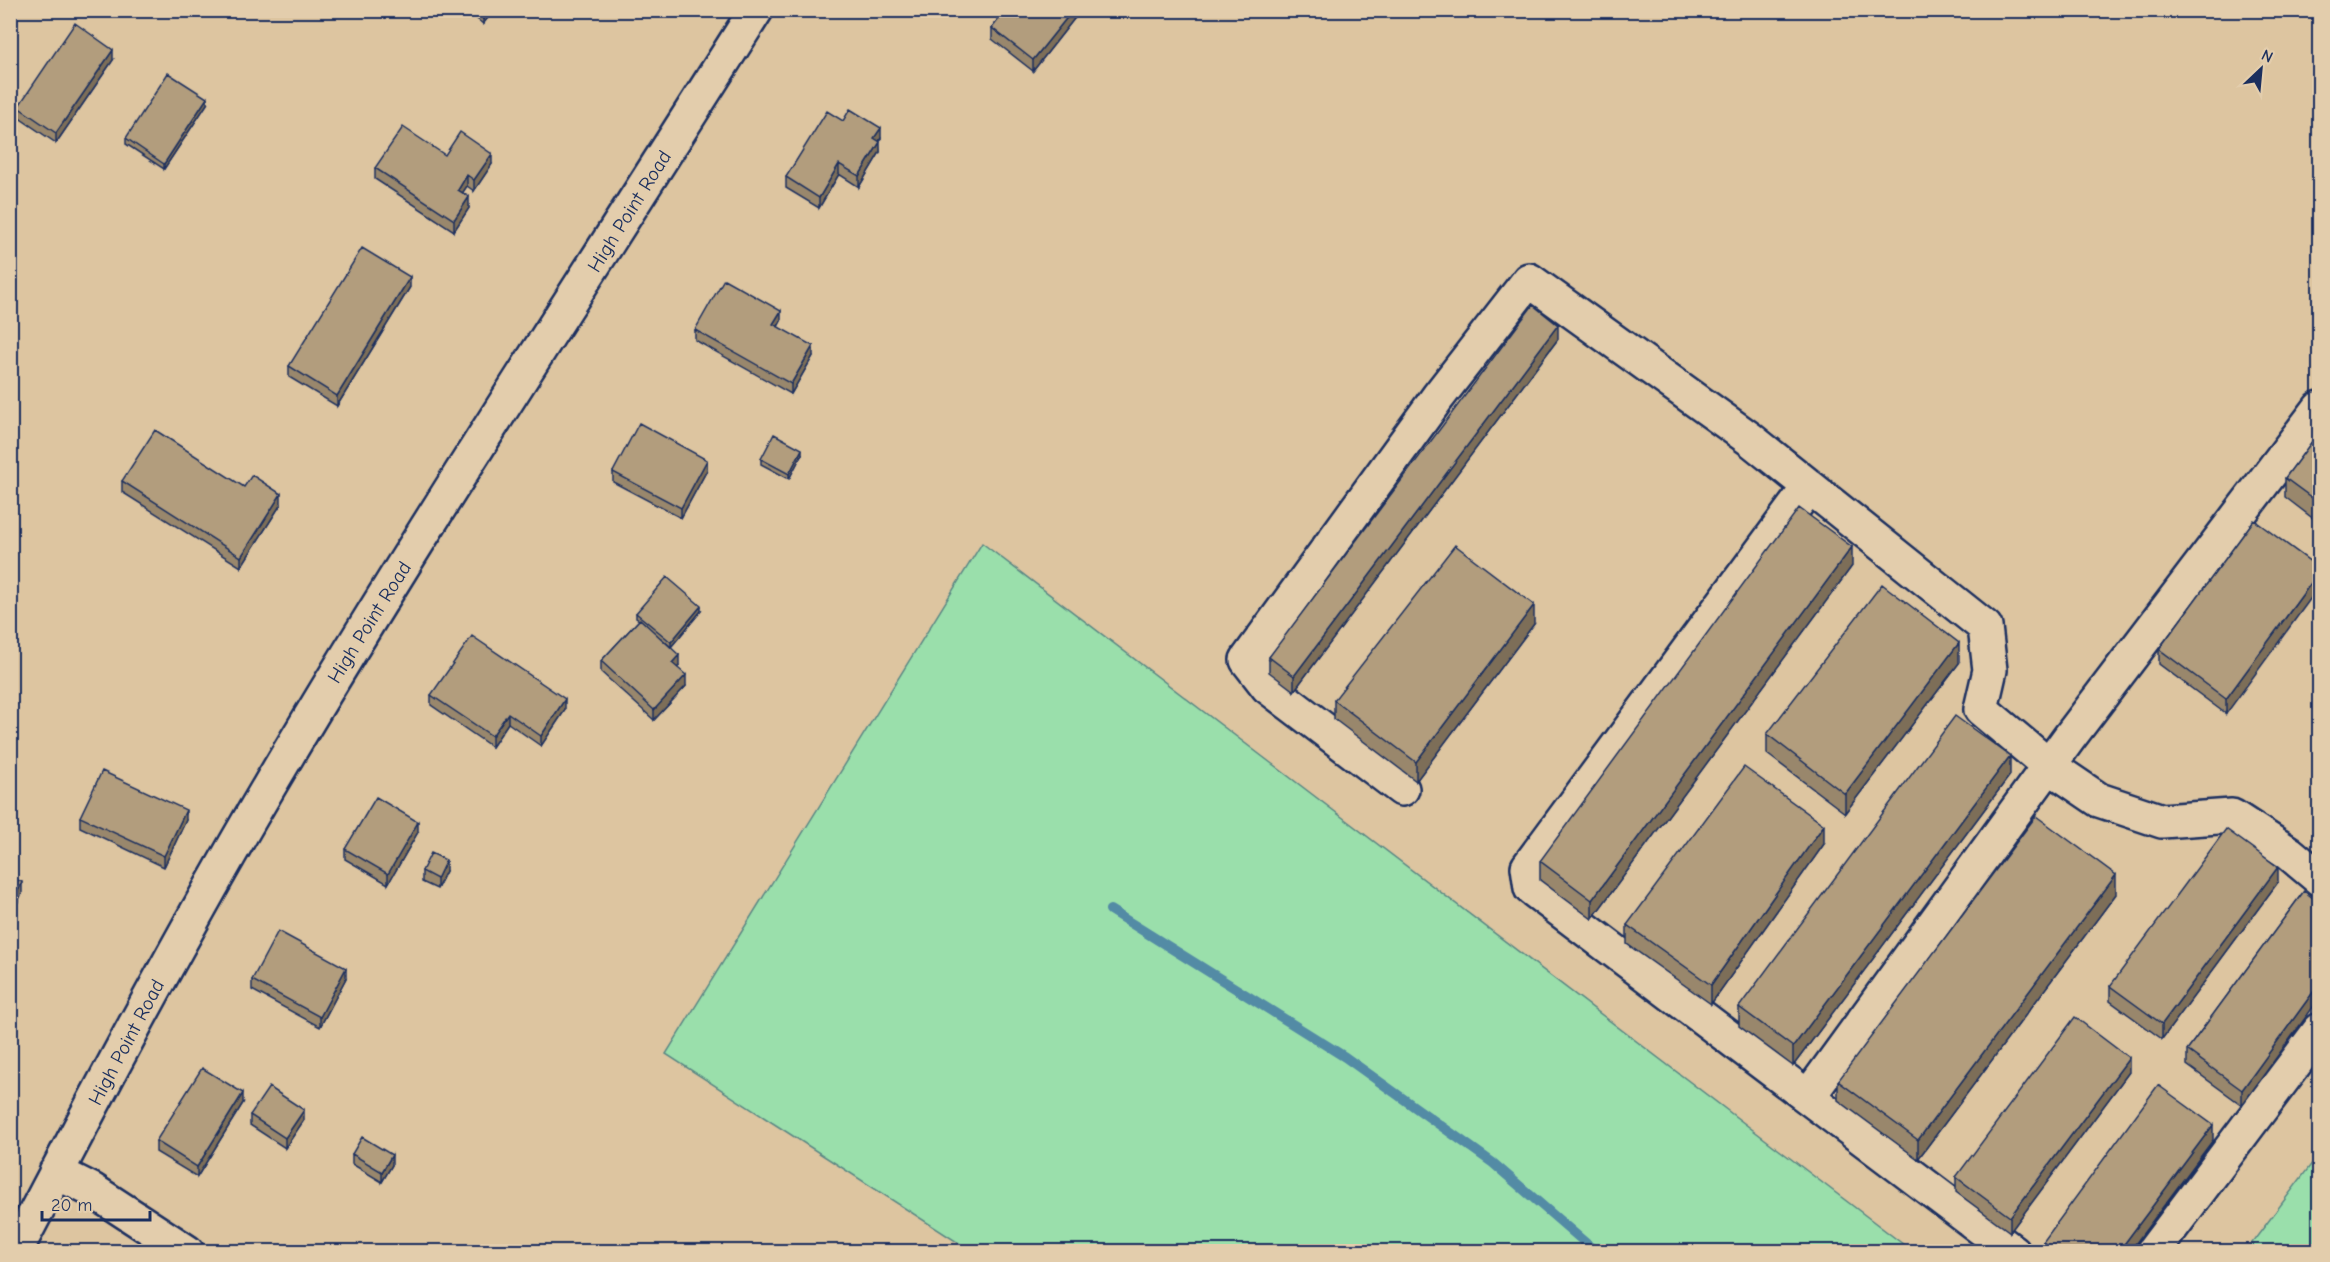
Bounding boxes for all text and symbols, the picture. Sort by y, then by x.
north arrow [2231,39,2291,99]
text: N [2259,46,2276,67]
street label: High Point Road [583,146,676,276]
street label: High Point Road [323,557,416,687]
street label: High Point Road [84,975,169,1109]
scale bar [42,1184,150,1222]
text: 20 m [51,1195,92,1216]

